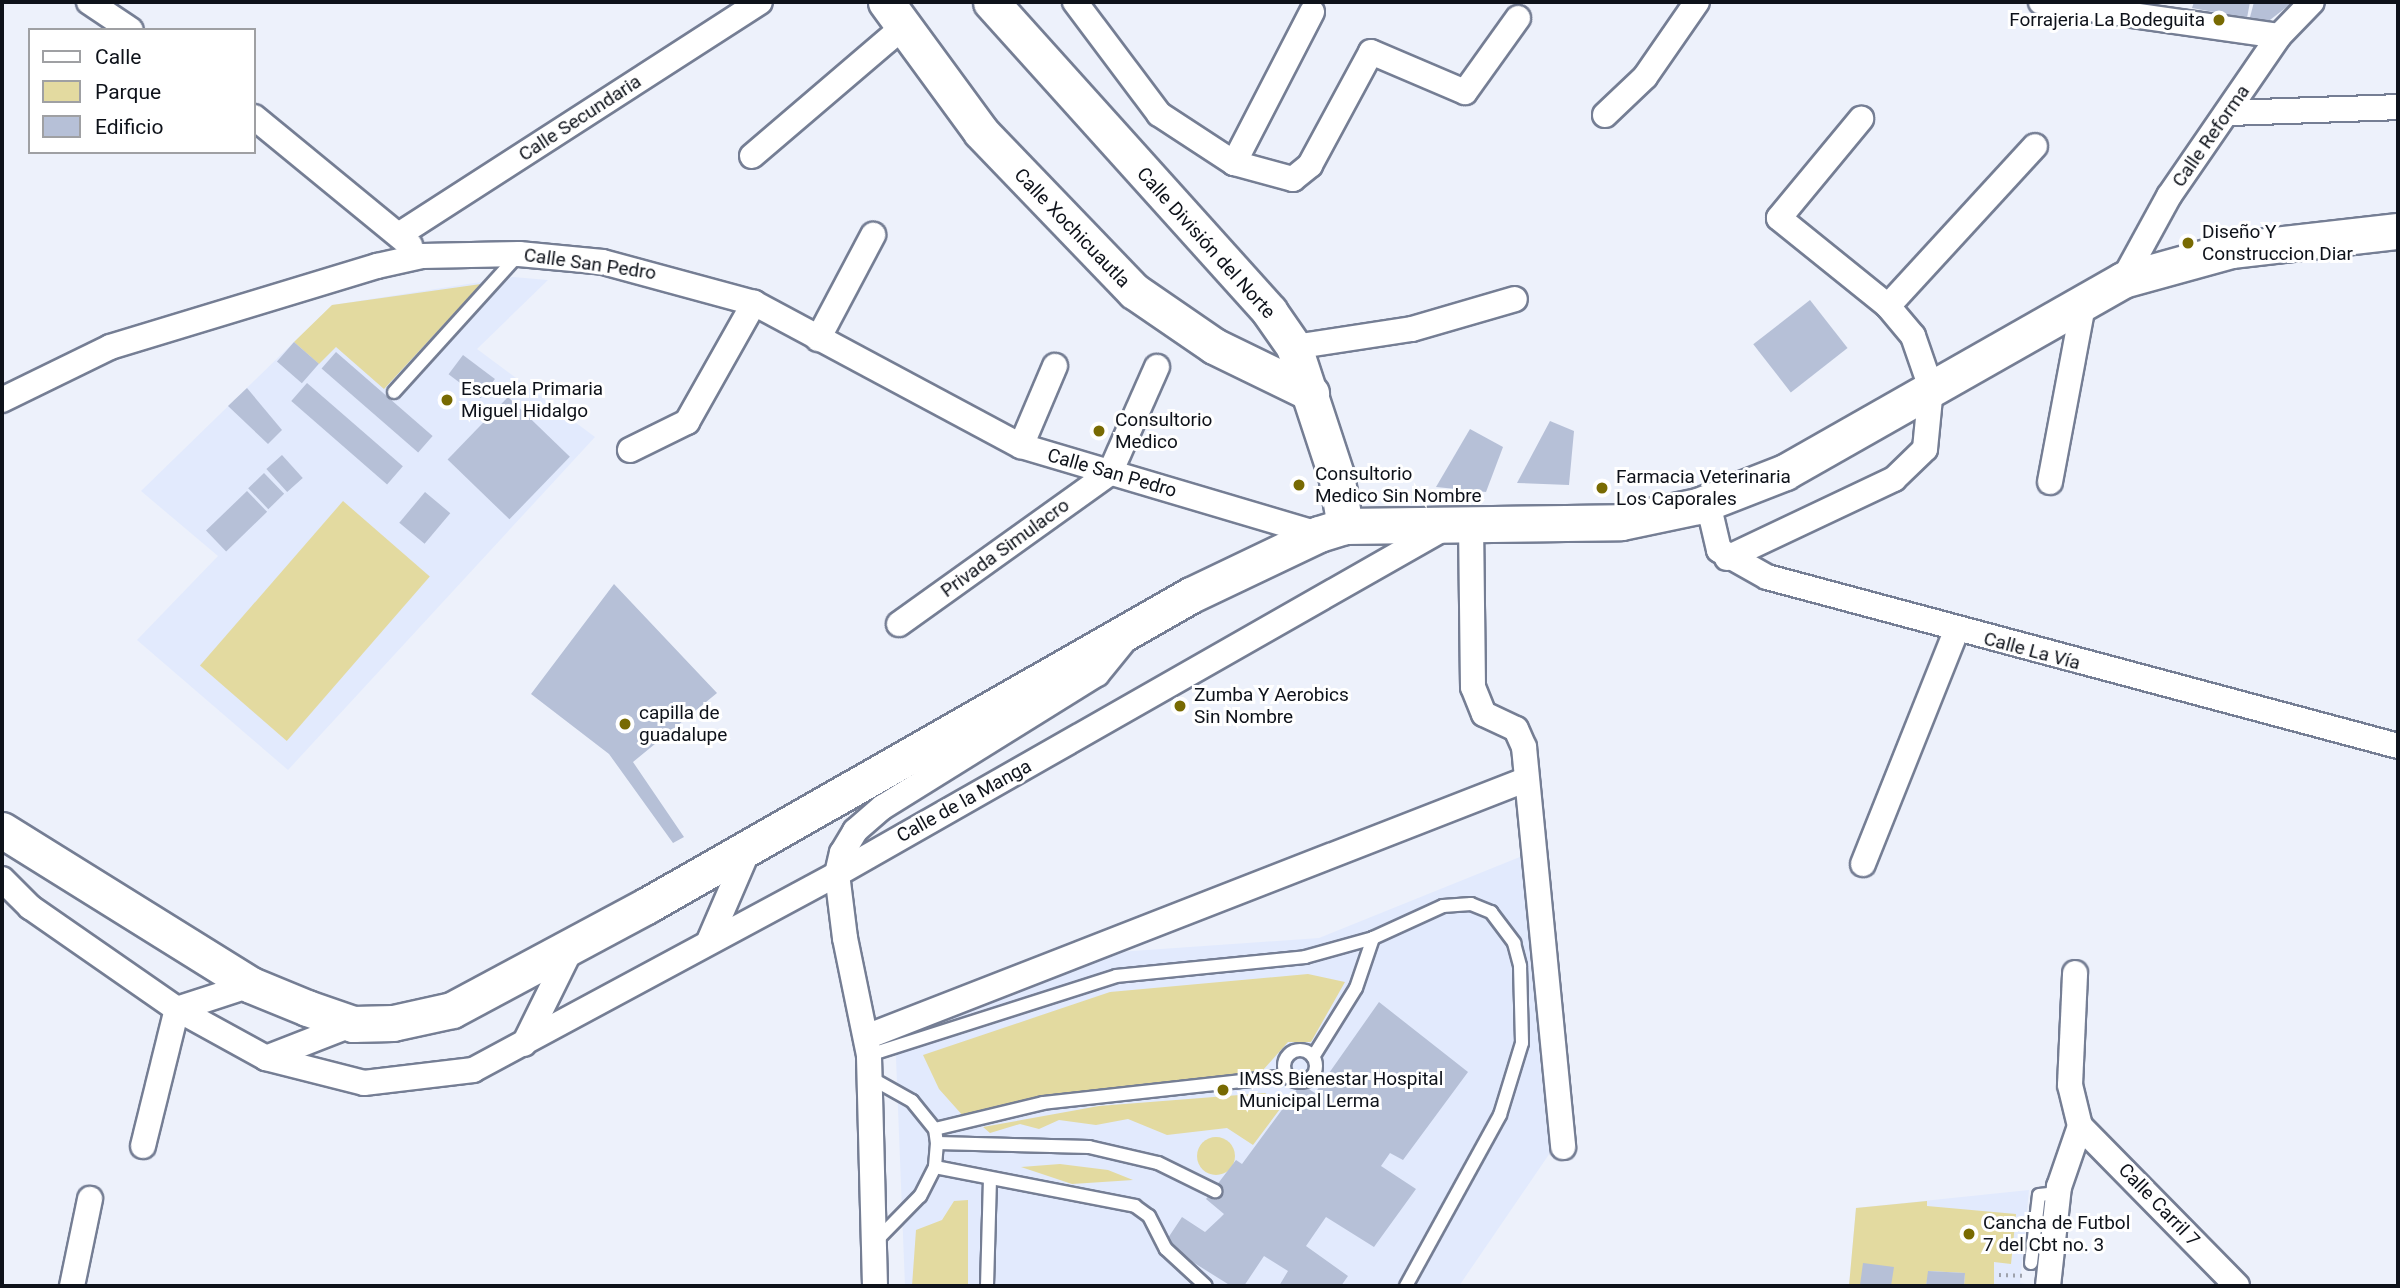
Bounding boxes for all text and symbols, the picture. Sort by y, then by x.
place label: Forrajeria La Bodeguita [2009,9,2205,31]
marker: Forrajeria La Bodeguita [2211,12,2227,28]
legend [28,28,256,154]
text: Calle [95,45,141,69]
street label: Calle Secundaria [514,70,646,166]
text: Parque [95,80,161,104]
street label: Calle Reforma [2167,81,2255,191]
text: Edificio [95,115,163,139]
street label: Calle División del Norte [1132,163,1280,323]
street label: Calle Xochicuautla [1009,164,1135,292]
place label: Diseño Y Construccion Diar [2202,221,2353,265]
marker: Diseño Y Construccion Diar [2180,235,2196,251]
street label: Calle San Pedro [522,243,658,285]
place label: Escuela Primaria Miguel Hidalgo [461,378,603,422]
marker: Escuela Primaria Miguel Hidalgo [439,392,455,408]
place label: Consultorio Medico [1115,409,1212,453]
marker: Consultorio Medico [1089,421,1109,441]
street label: Calle San Pedro [1045,444,1179,502]
place label: Consultorio Medico Sin Nombre [1315,463,1482,507]
place label: Farmacia Veterinaria Los Caporales [1616,466,1791,510]
marker: Consultorio Medico Sin Nombre [1289,475,1309,495]
marker: Farmacia Veterinaria Los Caporales [1594,480,1610,496]
street label: Privada Simulacro [936,494,1074,602]
street label: Calle La Vía [1981,627,2083,675]
place label: Zumba Y Aerobics Sin Nombre [1194,684,1349,728]
marker: Zumba Y Aerobics Sin Nombre [1172,698,1188,714]
place label: capilla de guadalupe [639,702,727,746]
marker: capilla de guadalupe [617,716,633,732]
street label: Calle de la Manga [893,755,1035,847]
place label: IMSS Bienestar Hospital Municipal Lerma [1239,1068,1443,1112]
marker: IMSS Bienestar Hospital Municipal Lerma [1213,1080,1233,1100]
street label: Calle Carril 7 [2114,1159,2204,1251]
place label: Cancha de Futbol 7 del Cbt no. 3 [1983,1212,2130,1256]
marker: Cancha de Futbol 7 del Cbt no. 3 [1961,1226,1977,1242]

